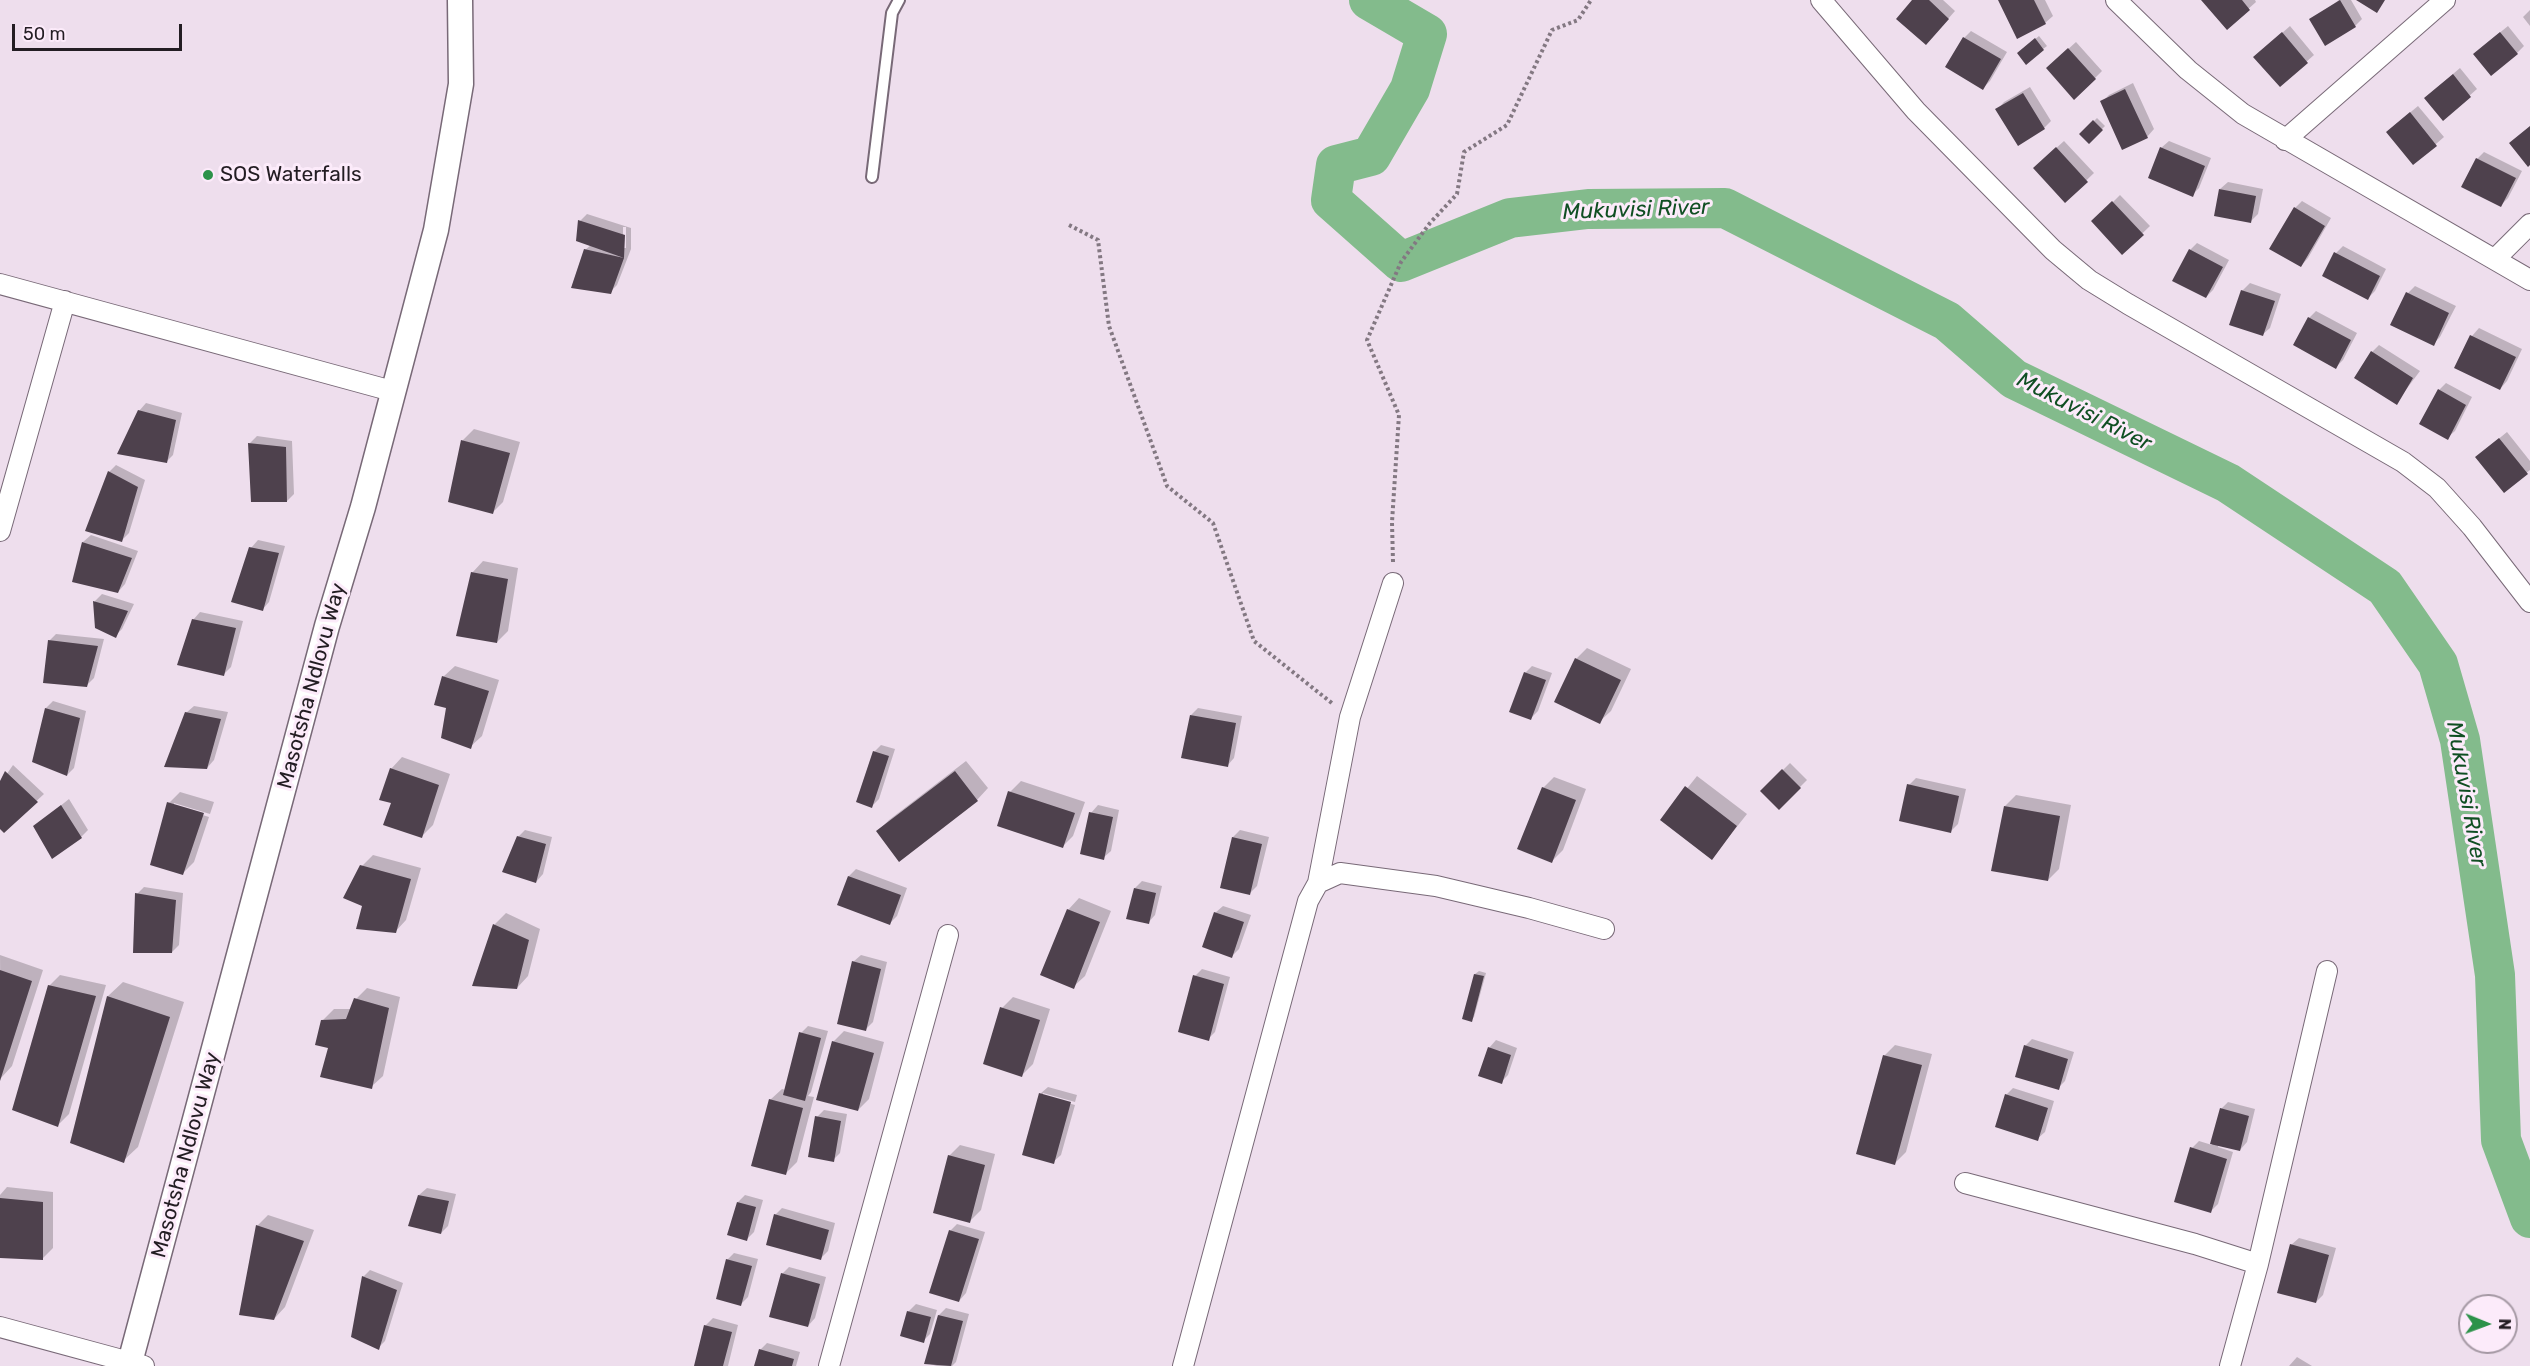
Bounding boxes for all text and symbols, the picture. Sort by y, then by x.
scale bar [15,12,184,50]
text: 50 m [23,23,66,45]
place label: SOS Waterfalls [220,162,362,188]
marker: SOS Waterfalls [201,168,215,182]
water label: Mukuvisi River [1562,194,1710,226]
water label: Mukuvisi River [2012,367,2156,457]
street label: Masotsha Ndlovu Way [272,580,352,792]
water label: Mukuvisi River [2440,719,2492,869]
street label: Masotsha Ndlovu Way [146,1049,226,1261]
north arrow [2458,1294,2518,1354]
text: N [2495,1318,2514,1330]

